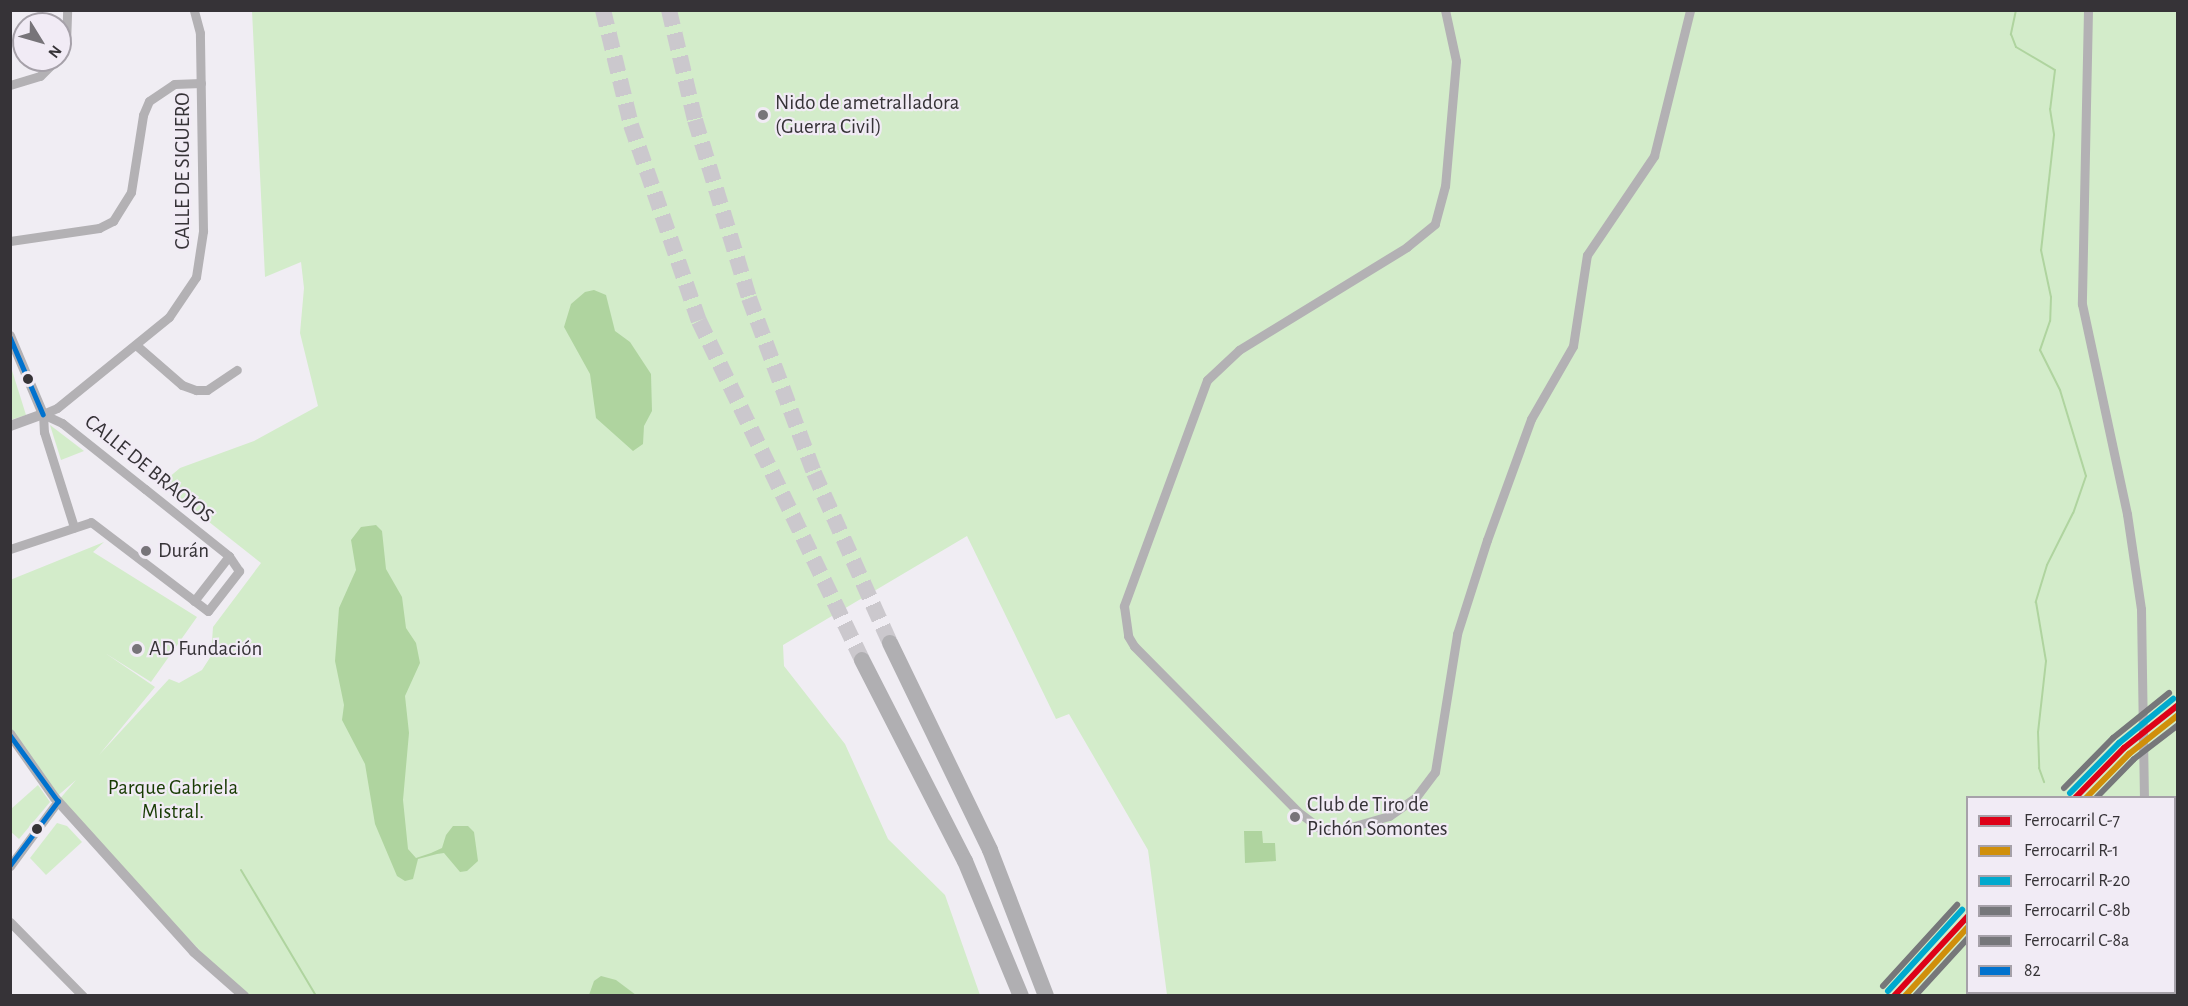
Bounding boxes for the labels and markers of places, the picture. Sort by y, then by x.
place label: Nido de ametralladora (Guerra Civil) [775,90,959,140]
marker: Nido de ametralladora (Guerra Civil) [756,108,770,122]
unlabelled marker [22,373,34,385]
place label: Durán [158,538,209,564]
marker: Durán [139,544,153,558]
place label: AD Fundación [149,636,262,662]
marker: AD Fundación [130,642,144,656]
place label: Club de Tiro de Pichón Somontes [1307,792,1448,842]
marker: Club de Tiro de Pichón Somontes [1288,810,1302,824]
unlabelled marker [31,823,43,835]

